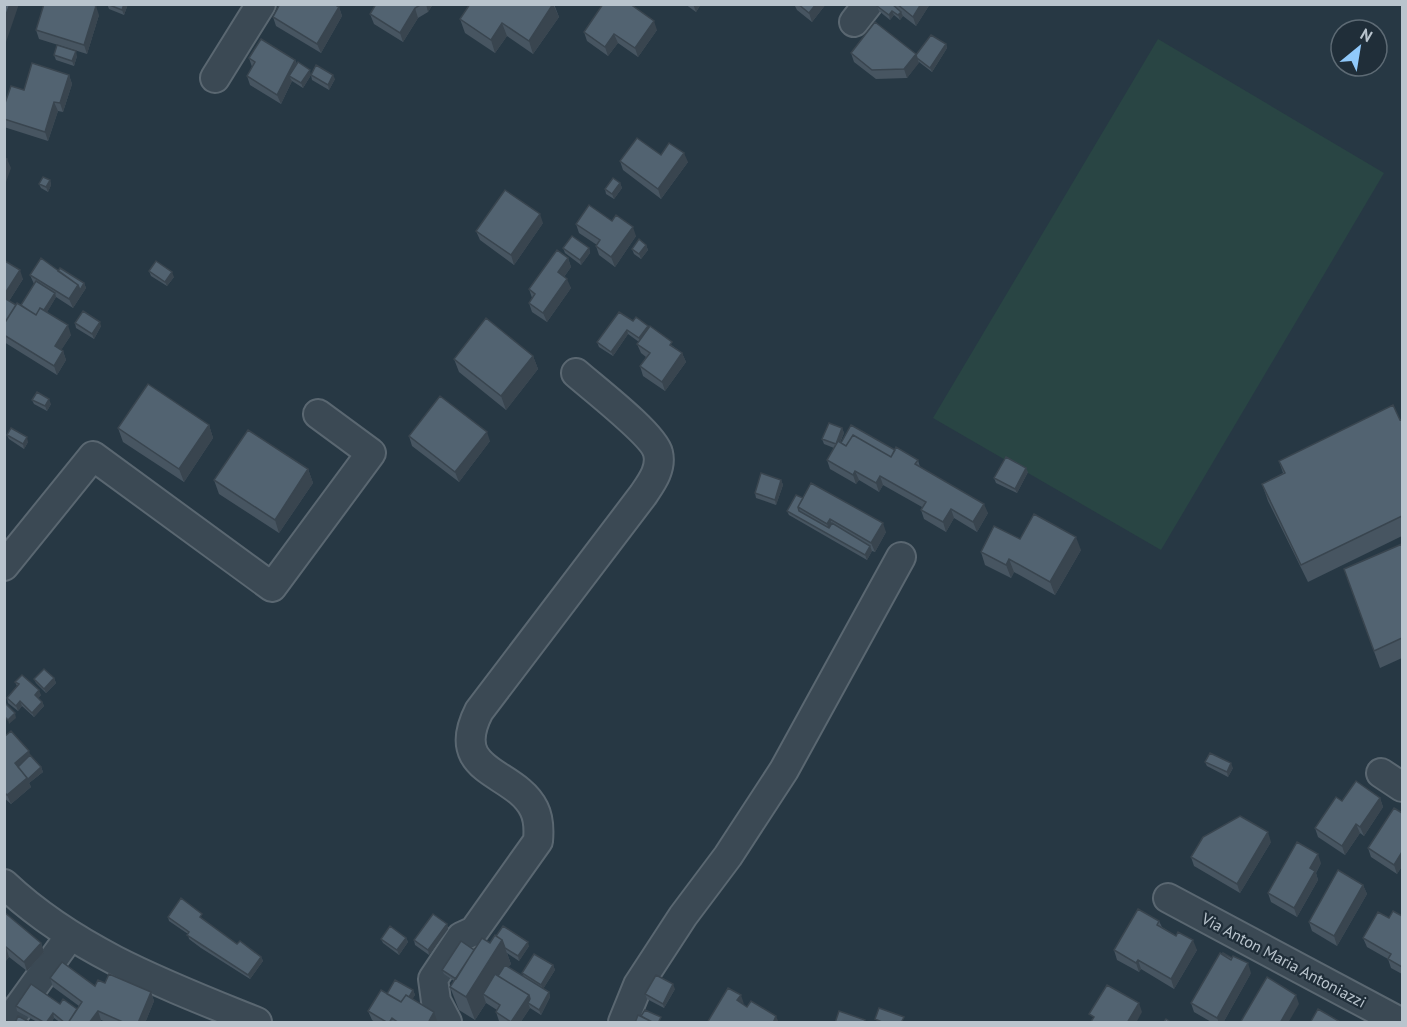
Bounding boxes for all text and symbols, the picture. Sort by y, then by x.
north arrow [1329,18,1389,78]
text: N [1357,24,1376,46]
street label: Via Anton Maria Antoniazzi [1197,908,1370,1012]

